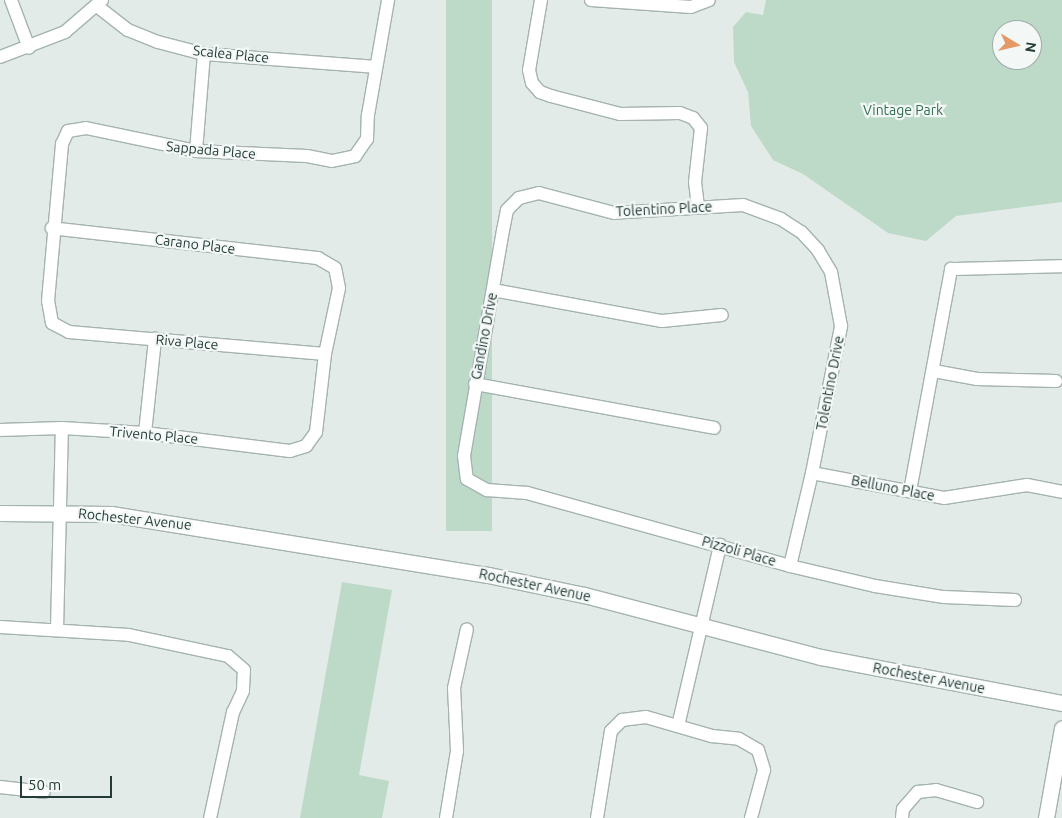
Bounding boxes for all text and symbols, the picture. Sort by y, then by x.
north arrow [992,20,1042,70]
text: N [1022,41,1040,54]
street label: Scalea Place [192,42,270,66]
park label: Vintage Park [863,102,943,118]
street label: Sappada Place [165,138,257,162]
street label: Tolentino Place [615,198,713,220]
street label: Carano Place [154,231,236,257]
street label: Gandino Drive [467,291,501,381]
street label: Riva Place [155,331,219,353]
street label: Tolentino Drive [813,334,847,432]
street label: Trivento Place [109,423,199,447]
street label: Belluno Place [850,472,936,504]
street label: Rochester Avenue [77,505,193,533]
street label: Pizzoli Place [700,532,778,570]
street label: Rochester Avenue [477,565,593,605]
street label: Rochester Avenue [871,659,987,697]
scale bar [22,766,115,798]
text: 50 m [28,776,61,793]

